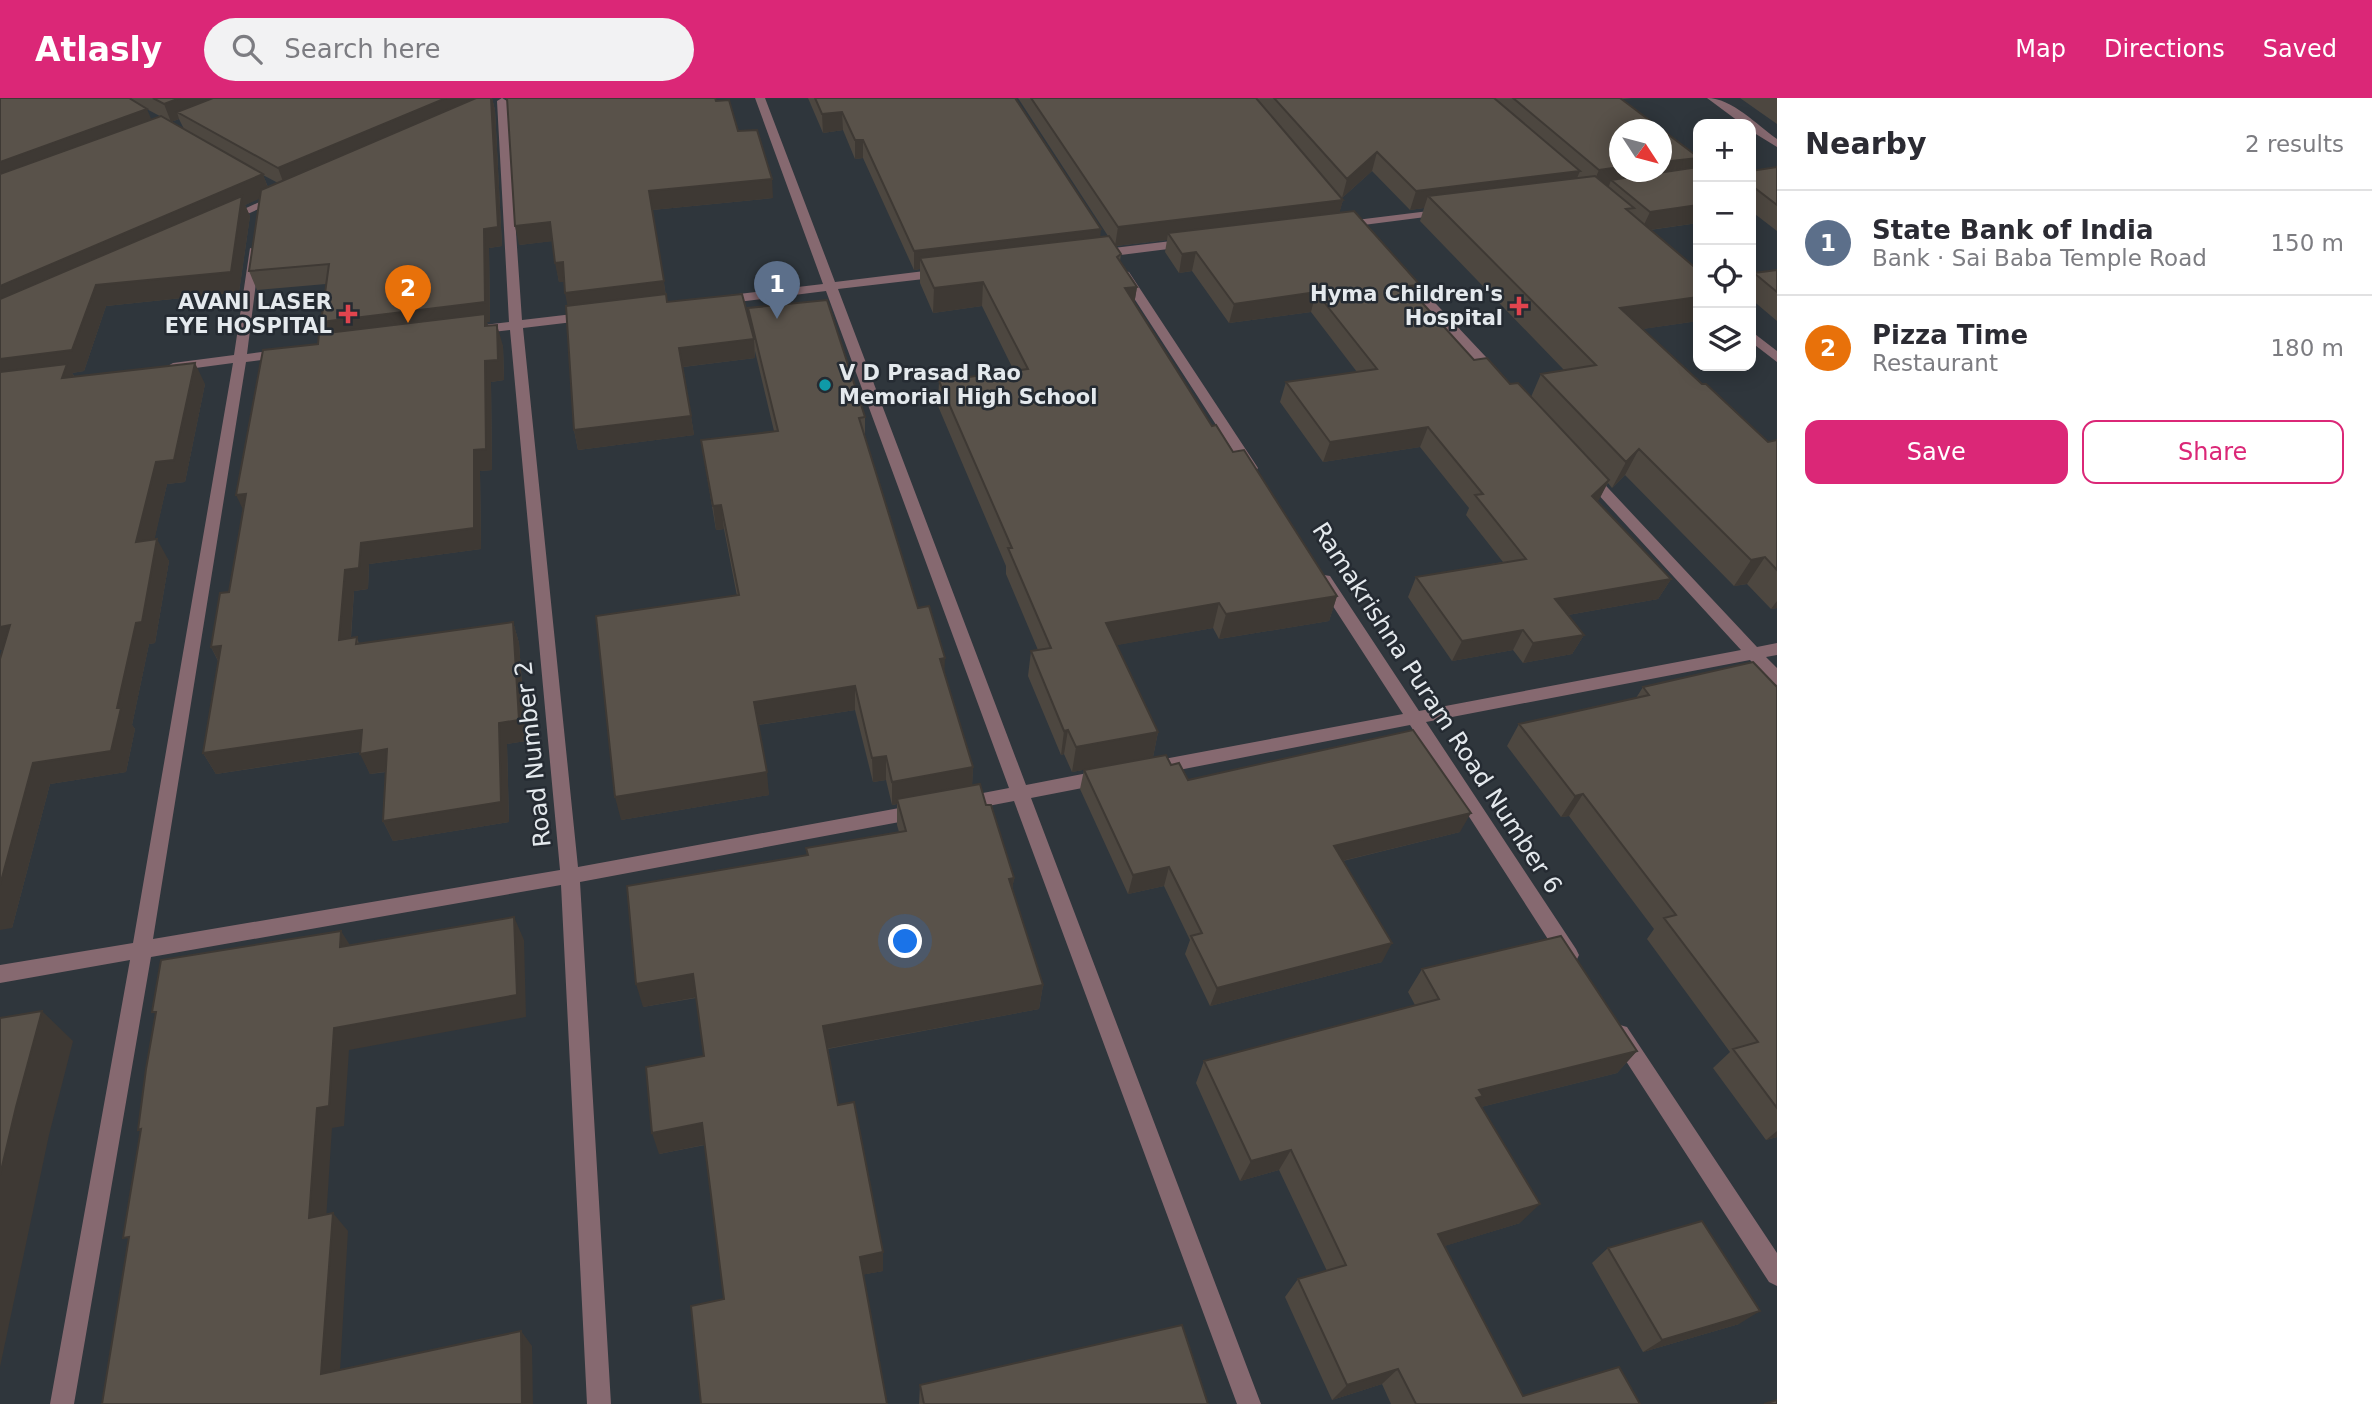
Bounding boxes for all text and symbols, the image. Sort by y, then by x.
search box [204,18,694,81]
text: Atlasly [35,30,162,69]
icon: search [228,30,266,68]
text: Search here [284,34,441,64]
text: Map [2015,35,2066,63]
text: Directions [2104,35,2225,63]
text: Saved [2263,35,2337,63]
north arrow [1609,119,1672,182]
map controls [1693,119,1756,371]
button: + [1693,119,1756,182]
text: Nearby [1805,126,1927,161]
text: 2 results [2245,131,2344,157]
button: − [1693,182,1756,245]
text: State Bank of India [1872,215,2154,245]
text: 1 [1820,230,1836,256]
text: 150 m [2270,230,2344,256]
button: locate [1693,245,1756,308]
text: Bank · Sai Baba Temple Road [1872,245,2207,271]
pin: 1 [754,261,800,319]
pin: 2 [385,265,431,323]
place label: Hyma Children's Hospital [1310,282,1503,330]
place label: AVANI LASER EYE HOSPITAL [165,290,332,338]
marker: Hyma Children's Hospital [1509,296,1529,316]
marker: AVANI LASER EYE HOSPITAL [338,304,358,324]
button: layers [1693,308,1756,371]
text: Pizza Time [1872,320,2028,350]
text: 2 [1820,335,1836,361]
text: 180 m [2270,335,2344,361]
text: Restaurant [1872,350,1998,376]
place label: V D Prasad Rao Memorial High School [839,361,1097,409]
marker: V D Prasad Rao Memorial High School [817,377,833,393]
button: Save [1805,420,2068,484]
button: Share [2082,420,2344,484]
street label: Ramakrishna Puram Road Number 6 [1306,517,1568,899]
street label: Road Number 2 [509,659,557,849]
your location [888,924,922,958]

